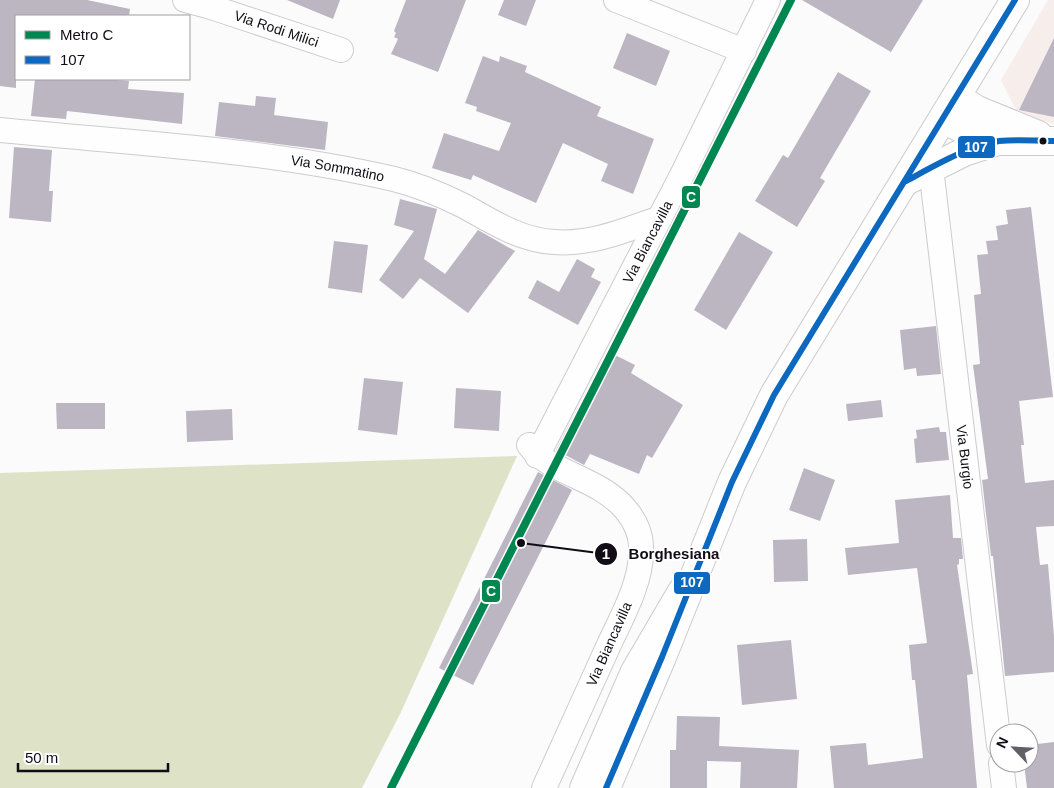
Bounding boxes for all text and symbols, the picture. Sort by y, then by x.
street label: Via Rodi Milici [232,7,321,50]
legend [15,15,190,80]
text: Metro C [60,26,114,43]
text: 107 [60,51,85,68]
line badge: 107 [957,135,996,159]
unlabelled marker [1038,136,1048,146]
text: 107 [964,139,988,155]
street label: Via Sommatino [290,152,386,185]
line badge: C [681,185,701,209]
text: C [686,189,696,205]
street label: Via Biancavilla [620,198,676,286]
street label: Via Burgio [953,424,977,490]
callout: Borghesiana [593,539,729,569]
text: 1 [602,545,610,562]
text: Borghesiana [629,545,720,562]
line badge: 107 [673,571,711,595]
text: 107 [680,574,704,590]
line badge: C [481,579,501,603]
text: C [486,583,496,599]
street label: Via Biancavilla [583,599,635,689]
north arrow [989,723,1039,773]
text: N [993,735,1012,750]
scale bar [18,740,168,772]
text: 50 m [25,749,58,766]

